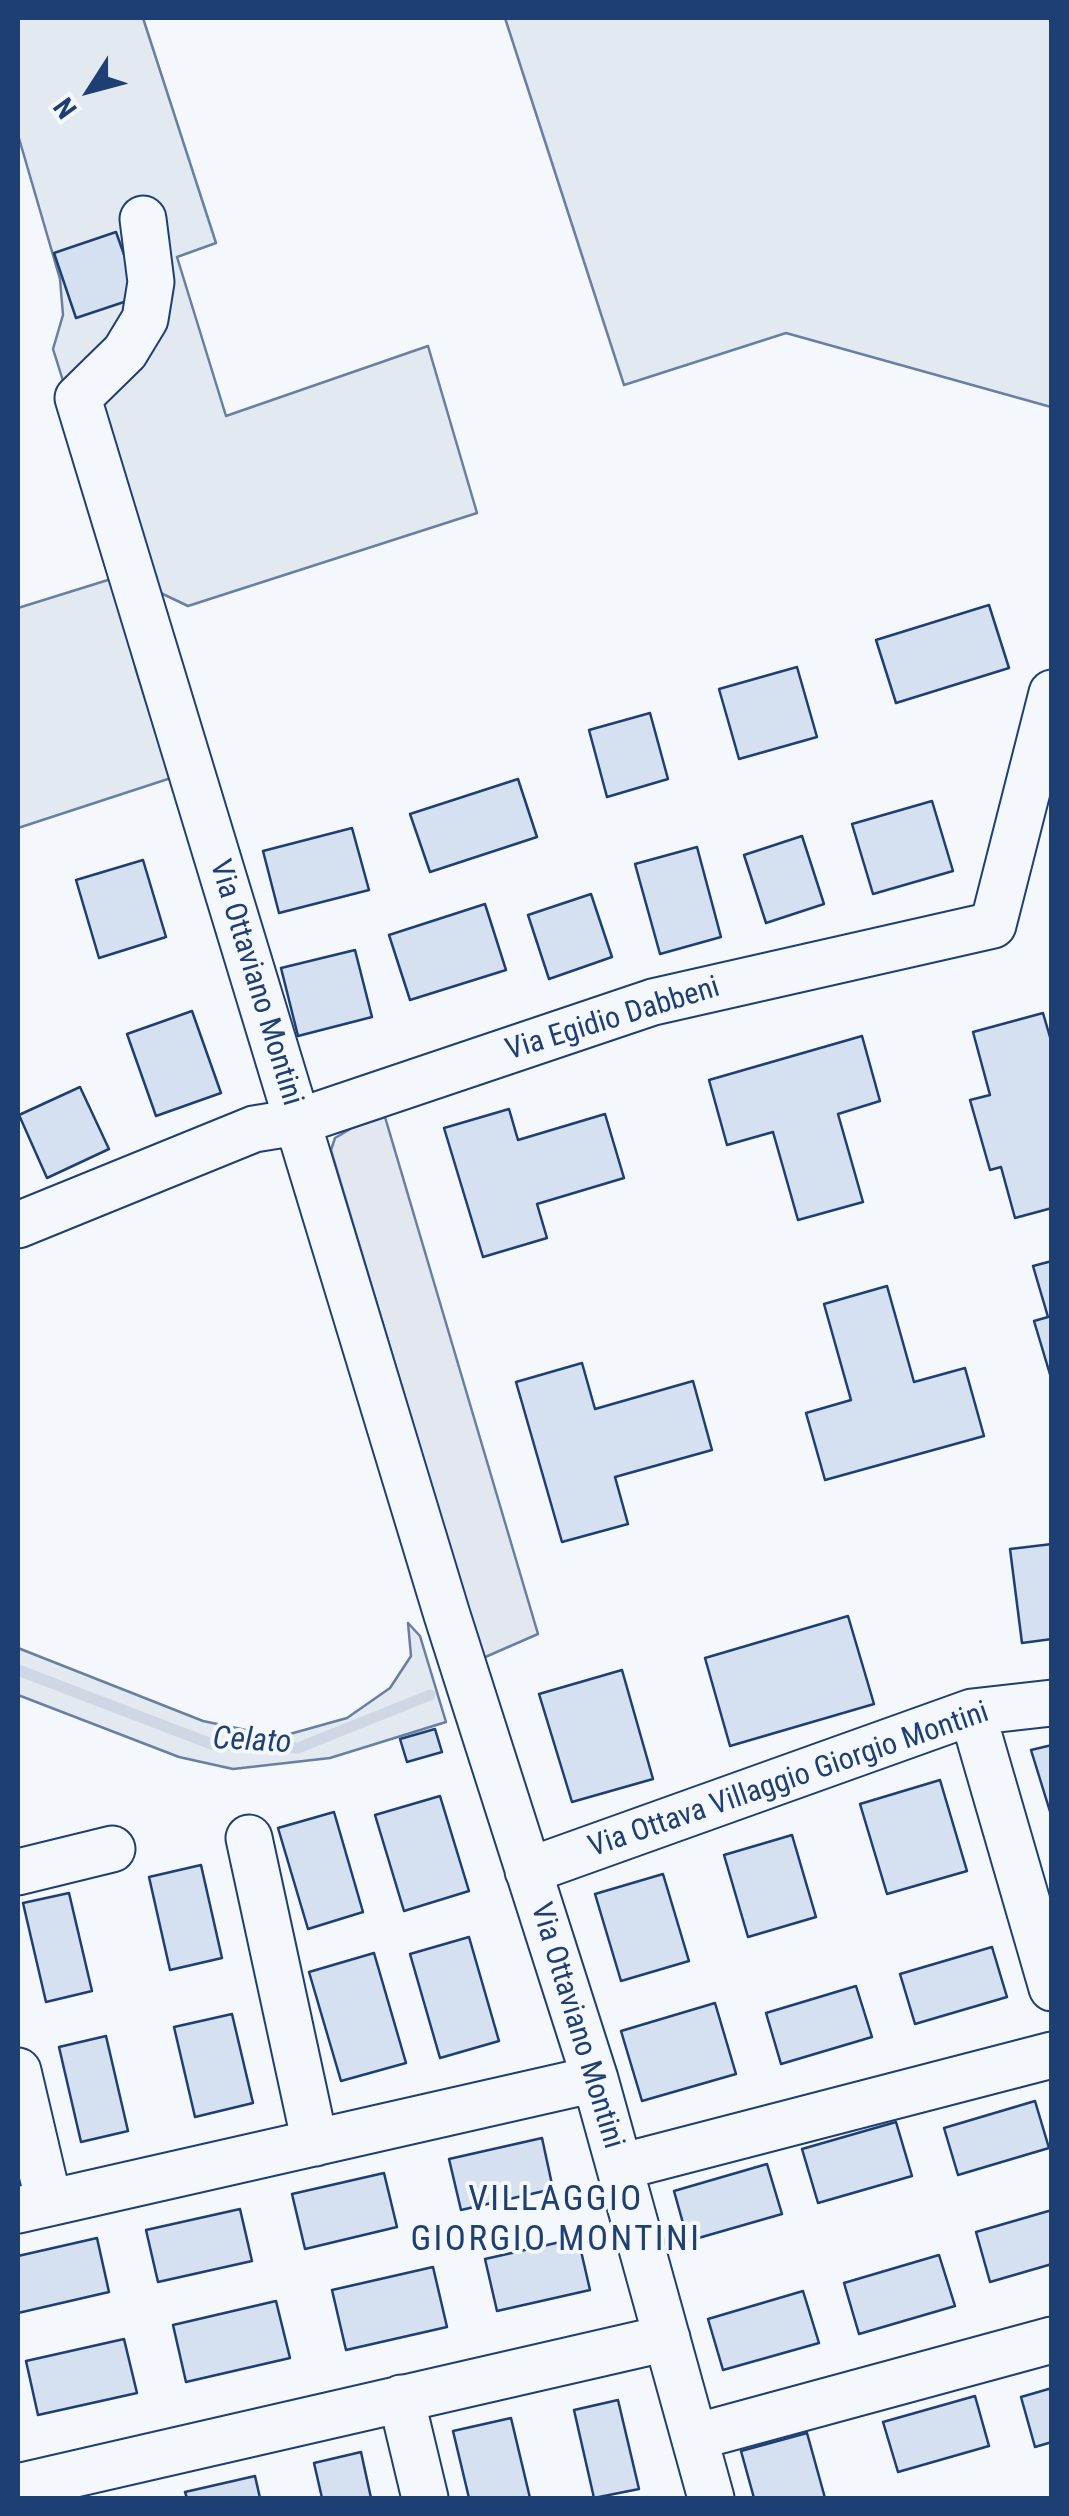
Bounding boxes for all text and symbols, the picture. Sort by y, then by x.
north arrow [40,40,140,140]
text: N [47,91,84,125]
street label: Via Ottaviano Montini [201,856,309,1110]
street label: Via Egidio Dabbeni [502,970,724,1070]
street label: Via Ottava Villaggio Giorgio Montini [584,1696,994,1866]
water label: Celato [212,1721,292,1763]
street label: Via Ottaviano Montini [522,1899,630,2153]
district label: VILLAGGIO GIORGIO MONTINI [410,2180,702,2262]

